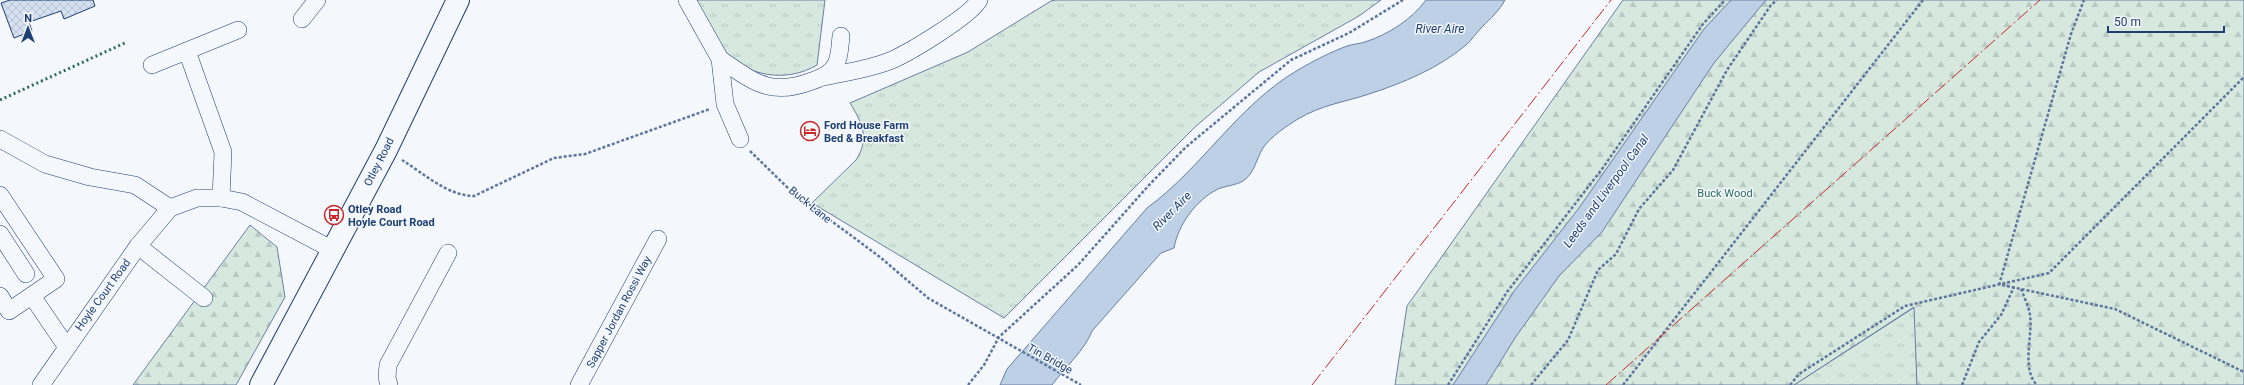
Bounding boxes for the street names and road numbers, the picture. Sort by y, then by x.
street label: Otley Road [361,136,397,188]
street label: Buck Lane [786,184,834,226]
street label: Sapper Jordan Rossi Way [584,253,654,370]
street label: Hoyle Court Road [73,257,133,333]
street label: Tin Bridge [1025,341,1075,377]

